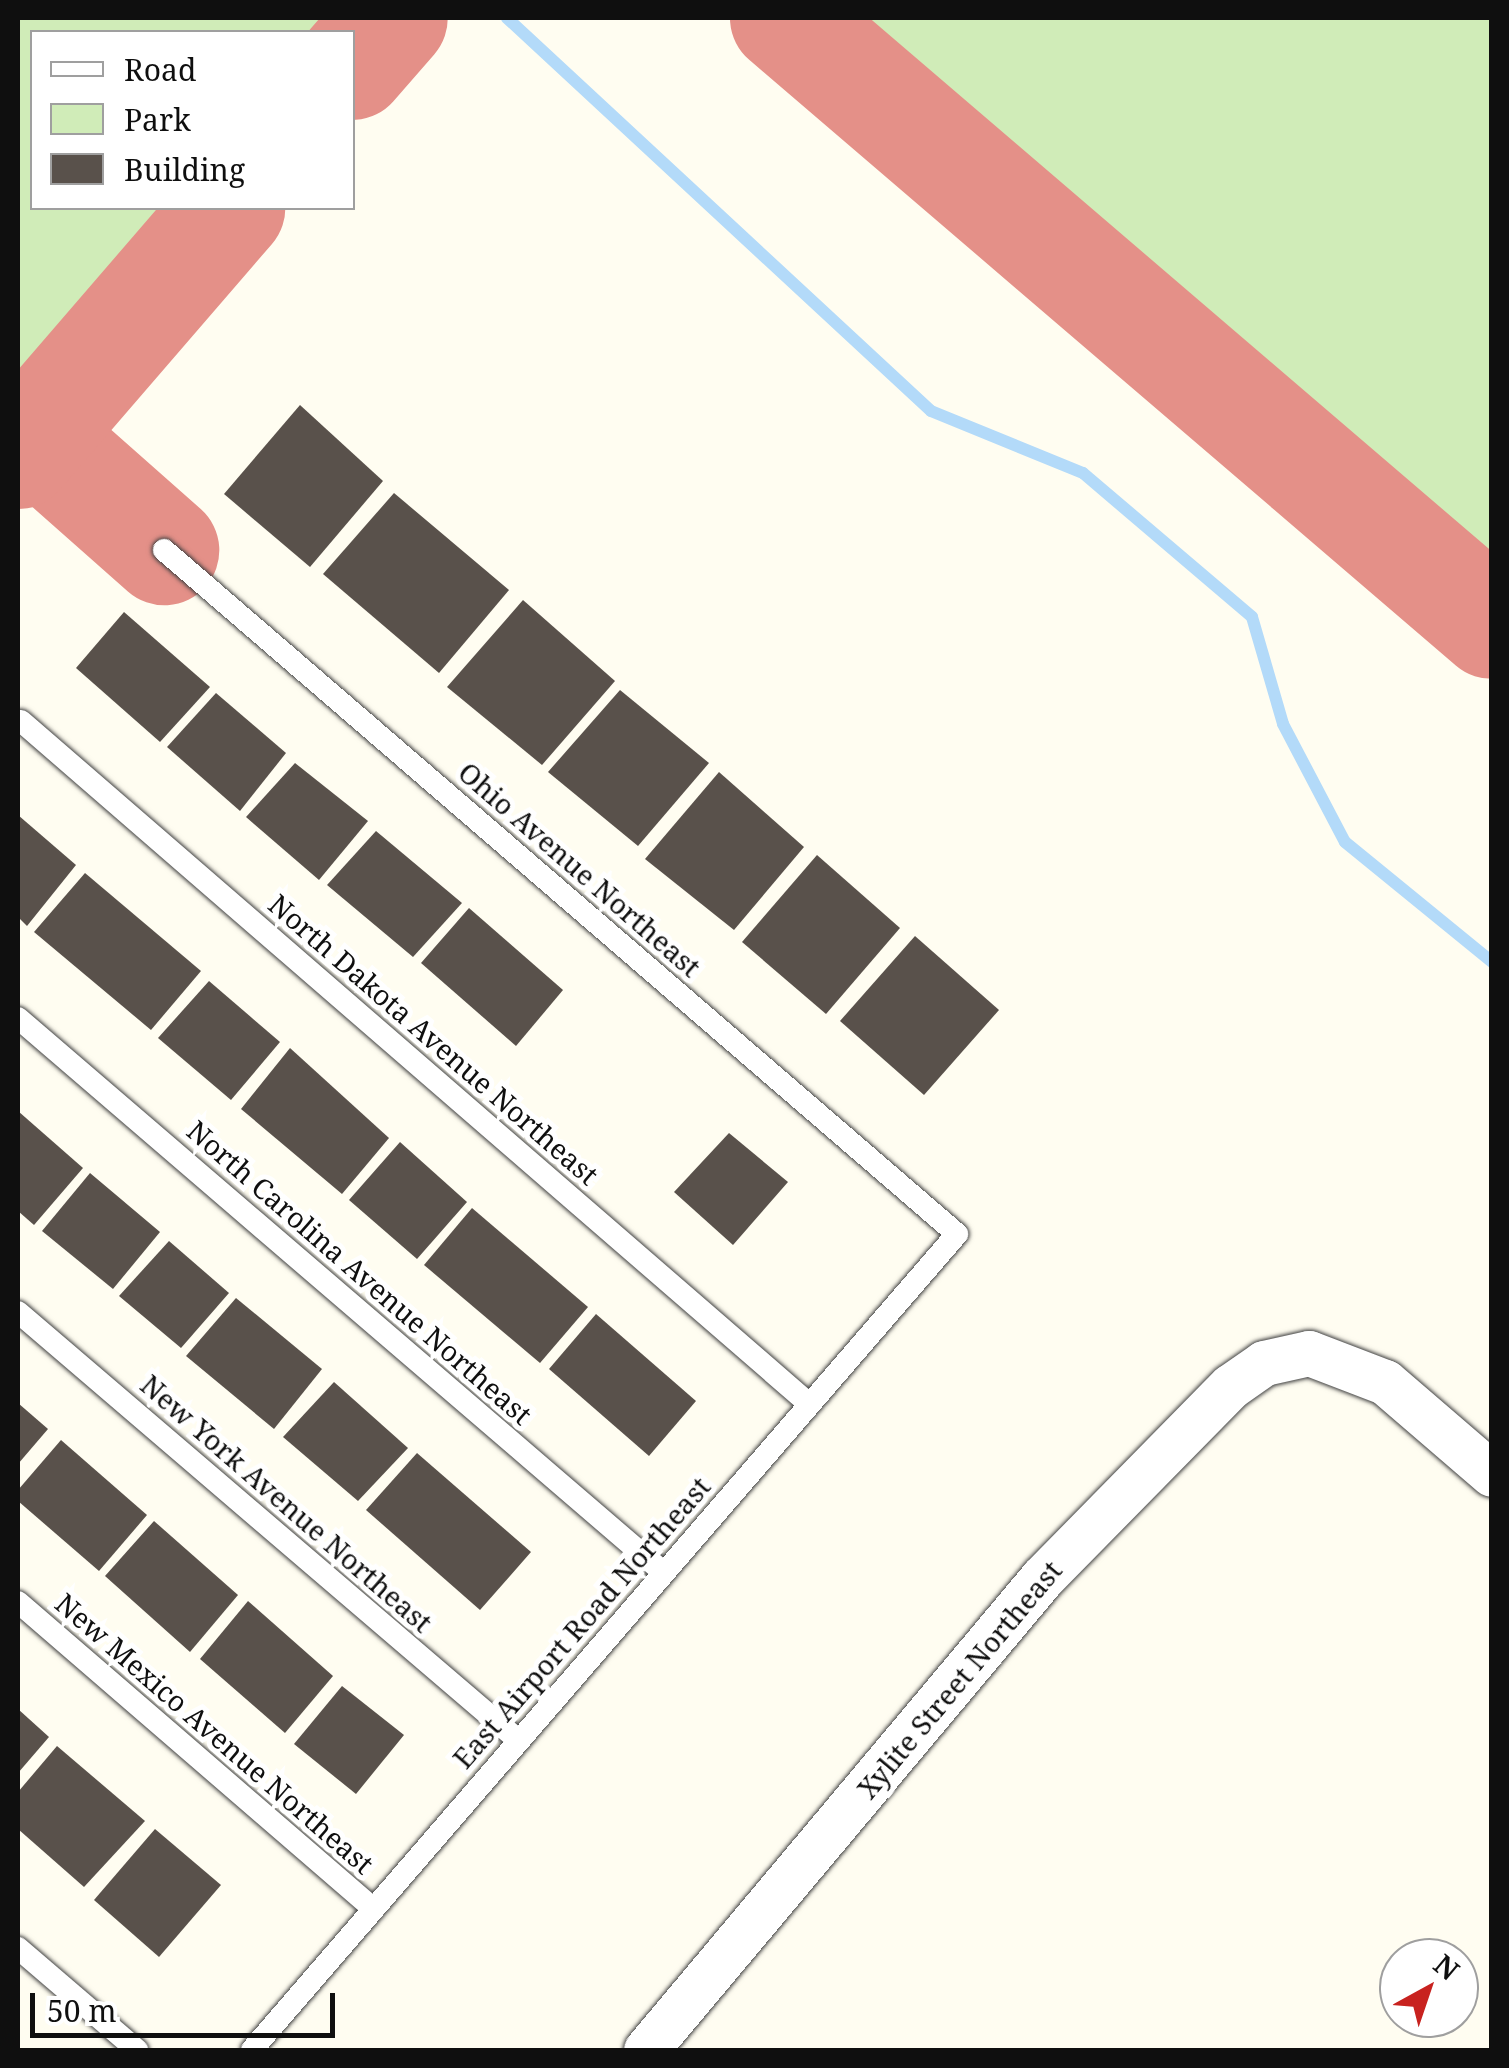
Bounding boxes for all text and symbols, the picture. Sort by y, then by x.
legend [30,30,355,210]
text: Road [124,49,196,90]
text: Park [124,99,191,140]
text: Building [124,149,245,190]
street label: Ohio Avenue Northeast [452,755,708,983]
street label: North Dakota Avenue Northeast [262,887,606,1191]
street label: North Carolina Avenue Northeast [181,1113,539,1431]
street label: New York Avenue Northeast [134,1367,440,1639]
street label: East Airport Road Northeast [445,1470,717,1774]
street label: Xylite Street Northeast [850,1553,1068,1805]
street label: New Mexico Avenue Northeast [49,1586,381,1880]
north arrow [1379,1938,1479,2038]
text: N [1426,1945,1468,1988]
scale bar [35,1973,340,2035]
text: 50 m [47,1990,117,2031]

